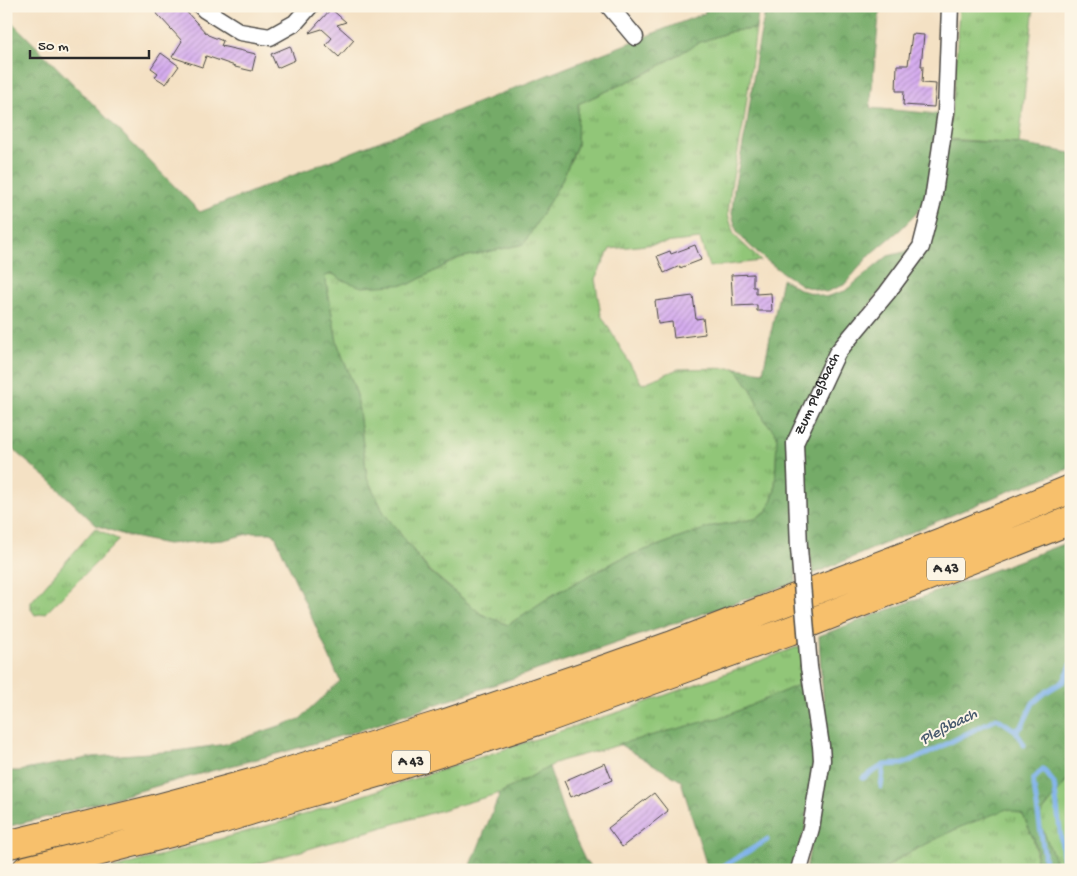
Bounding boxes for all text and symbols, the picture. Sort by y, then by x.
scale bar [30,28,149,60]
text: 50 m [38,38,69,56]
street label: Zum Pleßbach [791,350,845,438]
road number: A 43 [927,558,965,580]
water label: Pleßbach [917,705,981,750]
road number: A 43 [392,750,430,774]

